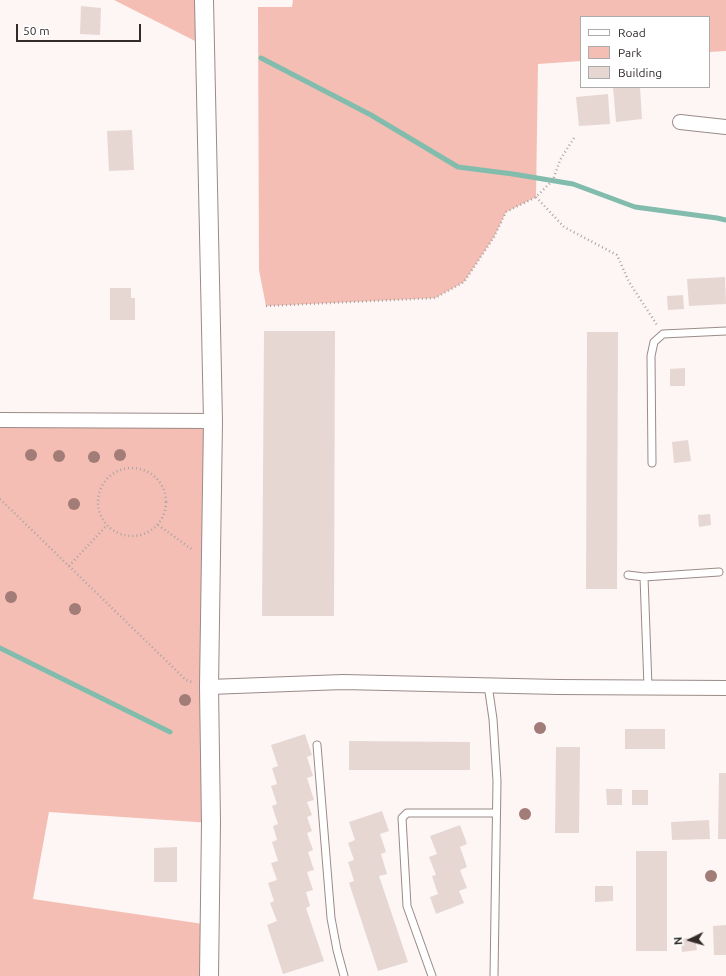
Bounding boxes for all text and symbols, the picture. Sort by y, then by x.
scale bar [18,16,143,42]
legend [580,16,710,88]
text: 50 m [23,24,50,37]
text: Road [618,26,646,39]
text: Park [618,46,642,59]
text: Building [618,66,662,79]
north arrow [670,920,710,960]
text: N [672,936,684,946]

